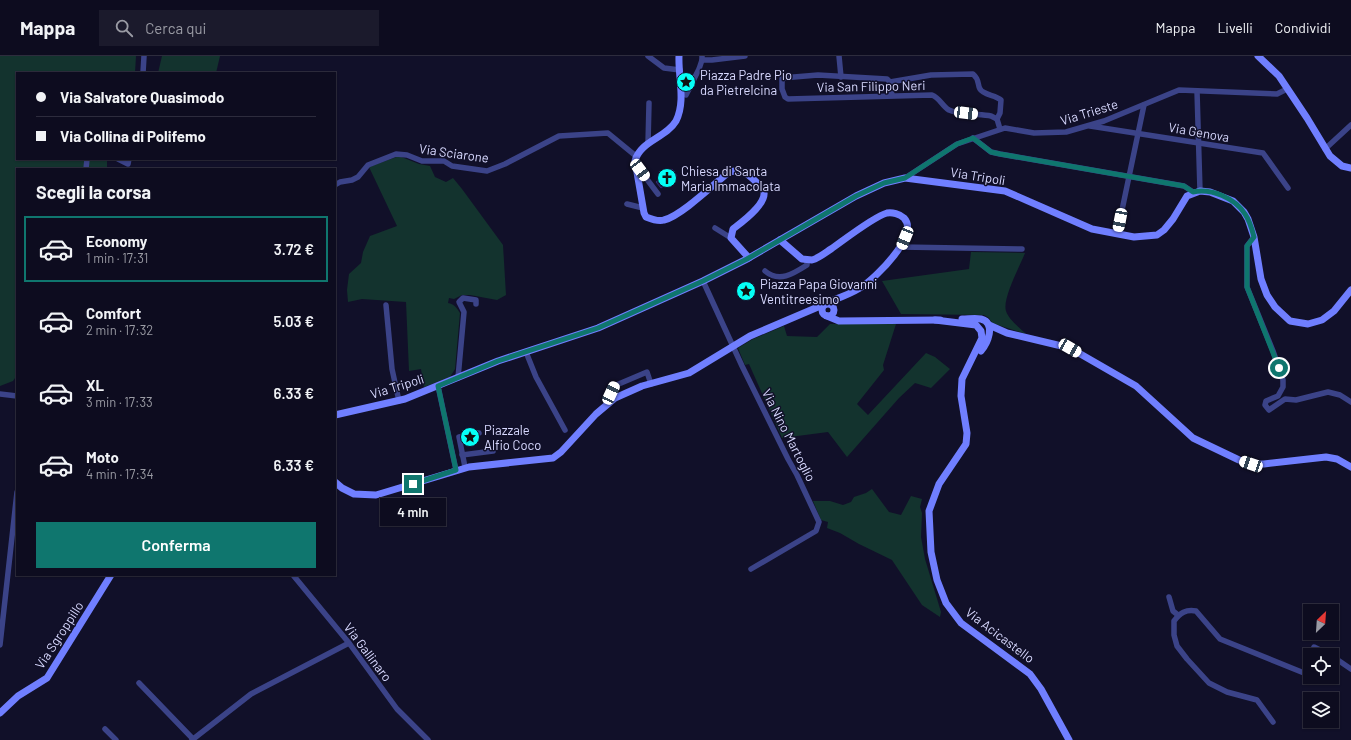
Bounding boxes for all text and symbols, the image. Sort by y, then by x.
search box [99,10,379,46]
text: Mappa [20,16,75,39]
icon: search [113,17,135,39]
text: Cerca qui [145,19,206,37]
text: Mappa [1156,19,1195,36]
text: Livelli [1217,19,1253,36]
text: Condividi [1275,19,1331,36]
place label: Piazza Padre Pio da Pietrelcina [700,67,792,98]
place icon: Piazza Padre Pio da Pietrelcina [675,71,697,93]
street label: Via San Filippo Neri [816,77,926,95]
text: Via Salvatore Quasimodo [60,88,224,106]
street label: Via Trieste [1058,96,1120,128]
car [953,106,979,120]
street label: Via Genova [1167,119,1231,145]
text: Via Collina di Polifemo [60,127,206,145]
street label: Via Sciarone [418,140,490,166]
car [628,157,652,183]
place label: Chiesa di Santa Maria Immacolata [681,163,781,194]
street label: Via Tripoli [949,164,1007,188]
church icon: Chiesa di Santa Maria Immacolata [656,167,678,189]
text: Scegli la corsa [36,181,151,203]
car [1112,207,1128,233]
car [895,225,915,251]
icon: car [38,231,74,267]
text: Economy [86,232,147,250]
text: 3.72 € [274,240,314,258]
text: 1 min · 17:31 [86,250,148,266]
place label: Piazza Papa Giovanni Ventitreesimo [760,276,877,307]
place icon: Piazza Papa Giovanni Ventitreesimo [735,280,757,302]
icon: car [38,303,74,339]
text: Comfort [86,304,141,322]
text: 5.03 € [273,312,314,330]
text: 2 min · 17:32 [86,322,153,338]
car [1057,337,1083,359]
route start [1270,359,1288,377]
street label: Via Tripoli [368,370,426,402]
icon: car [38,375,74,411]
text: XL [86,376,104,394]
car [600,380,622,406]
text: 6.33 € [274,384,314,402]
street label: Via Nino Martoglio [759,386,819,484]
text: 3 min · 17:33 [86,394,153,410]
place label: Piazzale Alfio Coco [484,422,541,453]
place icon: Piazzale Alfio Coco [459,426,481,448]
icon: car [38,447,74,483]
text: Moto [86,448,119,466]
car [1238,454,1264,474]
text: 6.33 € [274,456,314,474]
text: 4 min · 17:34 [86,466,154,482]
route end [404,475,422,493]
callout: 4 min [380,498,446,526]
text: 4 min [397,504,429,520]
button: Conferma [36,522,316,568]
street label: Via Sgroppillo [31,598,87,672]
street label: Via Acicastello [962,604,1038,666]
north arrow [1303,604,1339,640]
map controls [1303,604,1339,728]
street label: Via Gallinaro [341,619,395,685]
button: locate [1303,648,1339,684]
button: layers [1303,692,1339,728]

